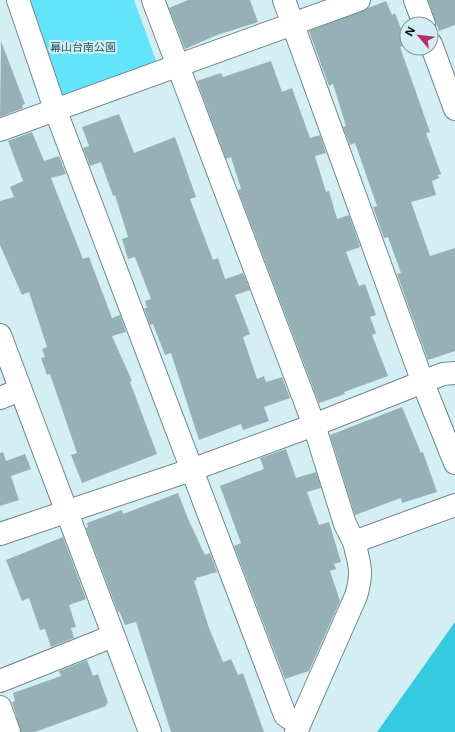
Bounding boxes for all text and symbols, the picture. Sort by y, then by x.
north arrow [399,16,439,56]
text: N [401,24,418,39]
park label: 幕山台南公園 [50,39,116,54]

